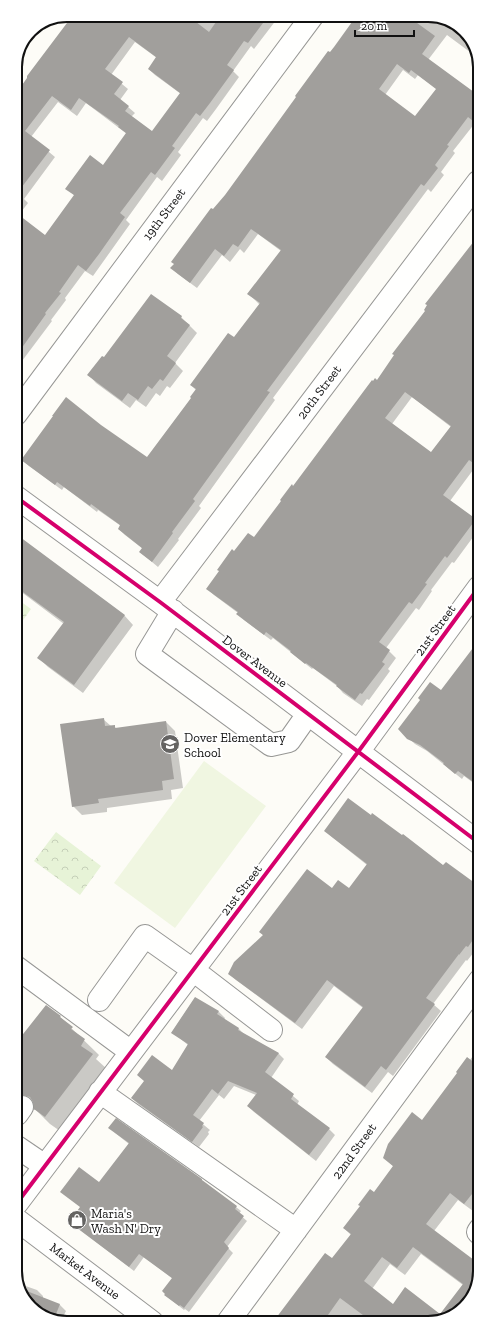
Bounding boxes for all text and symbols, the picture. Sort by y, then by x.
scale bar [355,12,414,38]
text: 20 m [361,19,388,33]
street label: 19th Street [140,185,188,243]
street label: 20th Street [294,362,344,422]
street label: 21st Street [411,601,459,658]
street label: Dover Avenue [220,632,290,690]
place label: Dover Elementary School [184,730,286,760]
school or university icon: Dover Elementary School [159,733,181,755]
street label: 21st Street [217,862,265,918]
street label: 22nd Street [329,1120,379,1182]
place label: Maria's Wash N' Dry [91,1206,161,1236]
shop icon: Maria's Wash N' Dry [66,1209,88,1231]
street label: Market Avenue [47,1240,123,1302]

